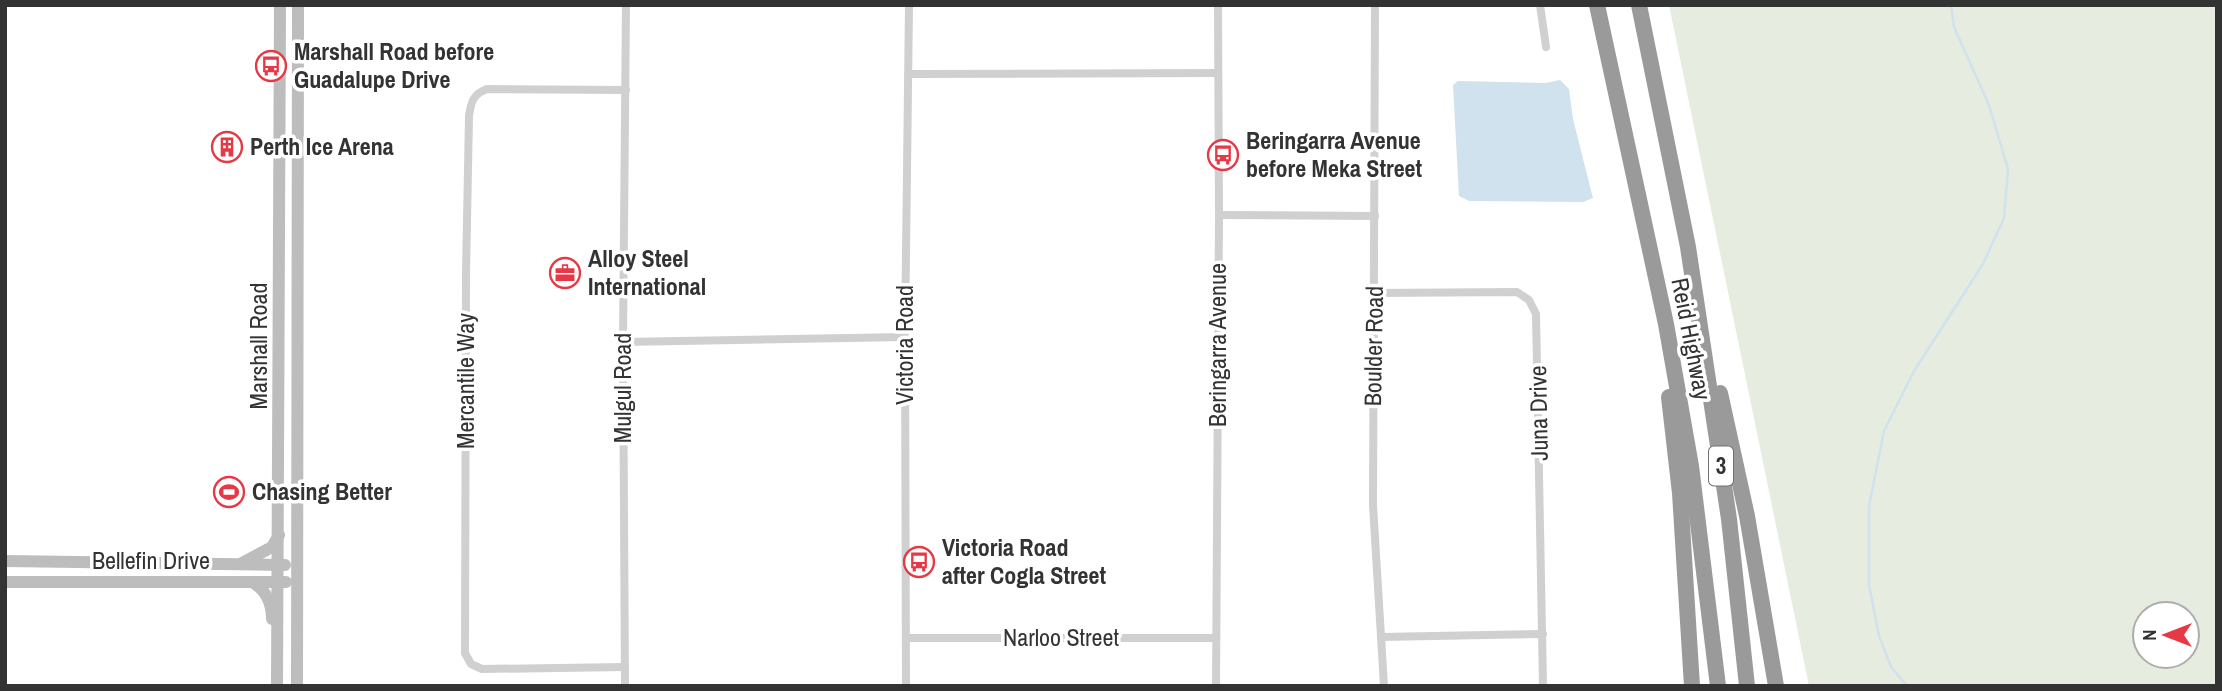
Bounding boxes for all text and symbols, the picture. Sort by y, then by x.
place label: Marshall Road before Guadalupe Drive [294,35,494,95]
bus stop icon: Marshall Road before Guadalupe Drive [254,49,288,83]
place label: Beringarra Avenue before Meka Street [1246,124,1423,184]
building icon: Perth Ice Arena [210,130,244,164]
place label: Perth Ice Arena [250,130,394,162]
bus stop icon: Beringarra Avenue before Meka Street [1206,138,1240,172]
place label: Alloy Steel International [588,242,706,302]
office icon: Alloy Steel International [548,256,582,290]
street label: Beringarra Avenue [1201,263,1233,427]
street label: Reid Highway [1664,275,1720,403]
street label: Marshall Road [242,283,274,409]
street label: Victoria Road [888,285,920,405]
street label: Boulder Road [1356,286,1390,406]
street label: Mercantile Way [449,313,481,449]
street label: Mulgul Road [606,333,638,443]
street label: Juna Drive [1521,365,1555,461]
road number: 3 [1709,446,1733,486]
sports icon: Chasing Better [212,475,246,509]
place label: Chasing Better [252,475,392,507]
place label: Victoria Road after Cogla Street [942,531,1106,591]
street label: Bellefin Drive [92,544,210,576]
bus stop icon: Victoria Road after Cogla Street [902,545,936,579]
north arrow [2131,600,2201,670]
street label: Narloo Street [1003,621,1119,653]
text: N [2136,629,2162,641]

